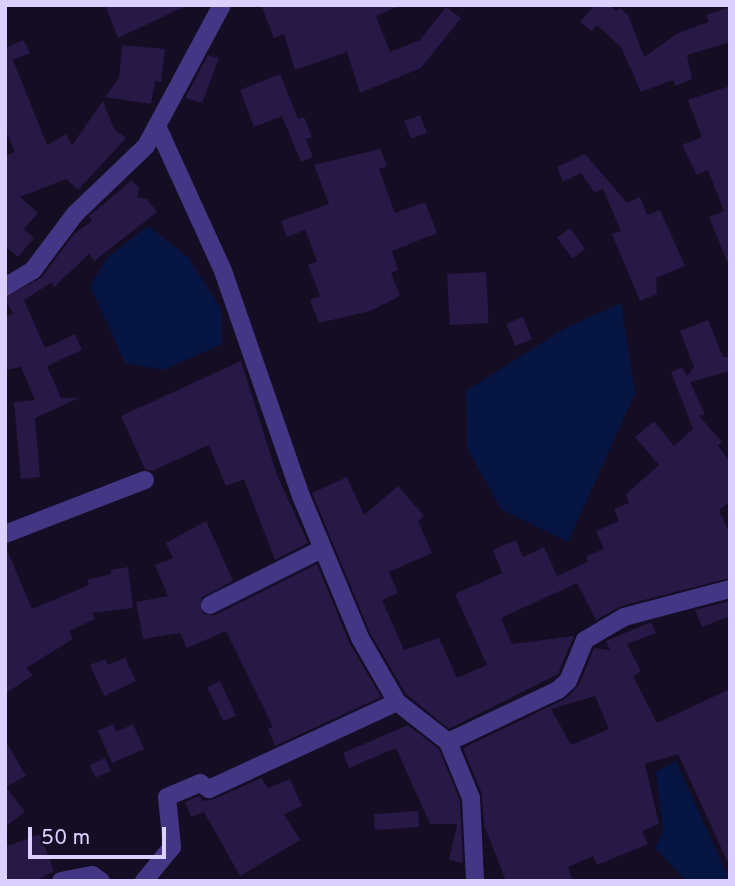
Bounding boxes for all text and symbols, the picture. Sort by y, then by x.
scale bar [32,812,170,856]
text: 50 m [41,825,90,852]

